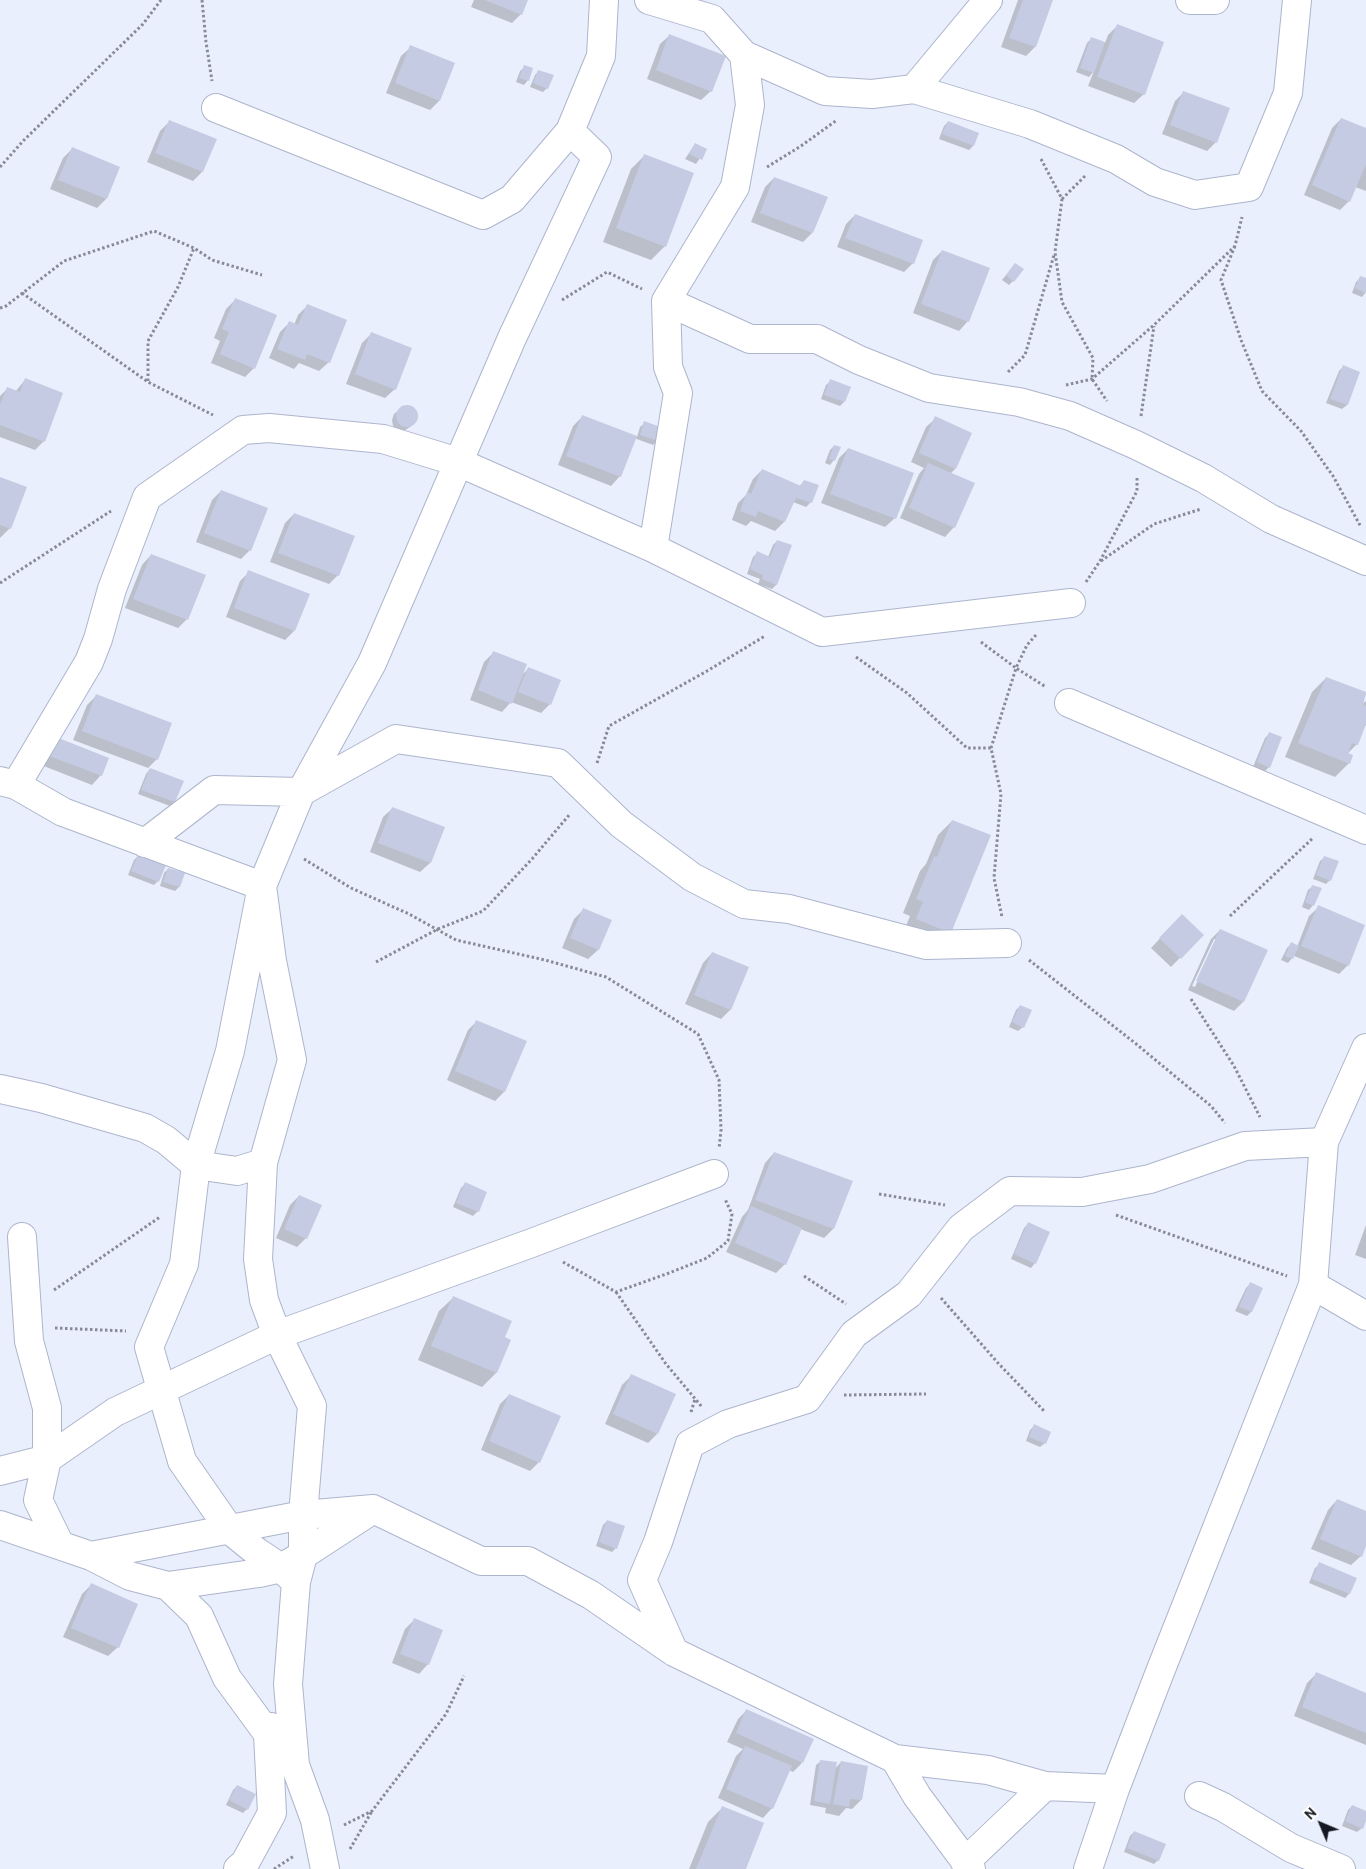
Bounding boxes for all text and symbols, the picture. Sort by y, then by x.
north arrow [1296,1799,1346,1849]
text: N [1301,1804,1320,1823]

